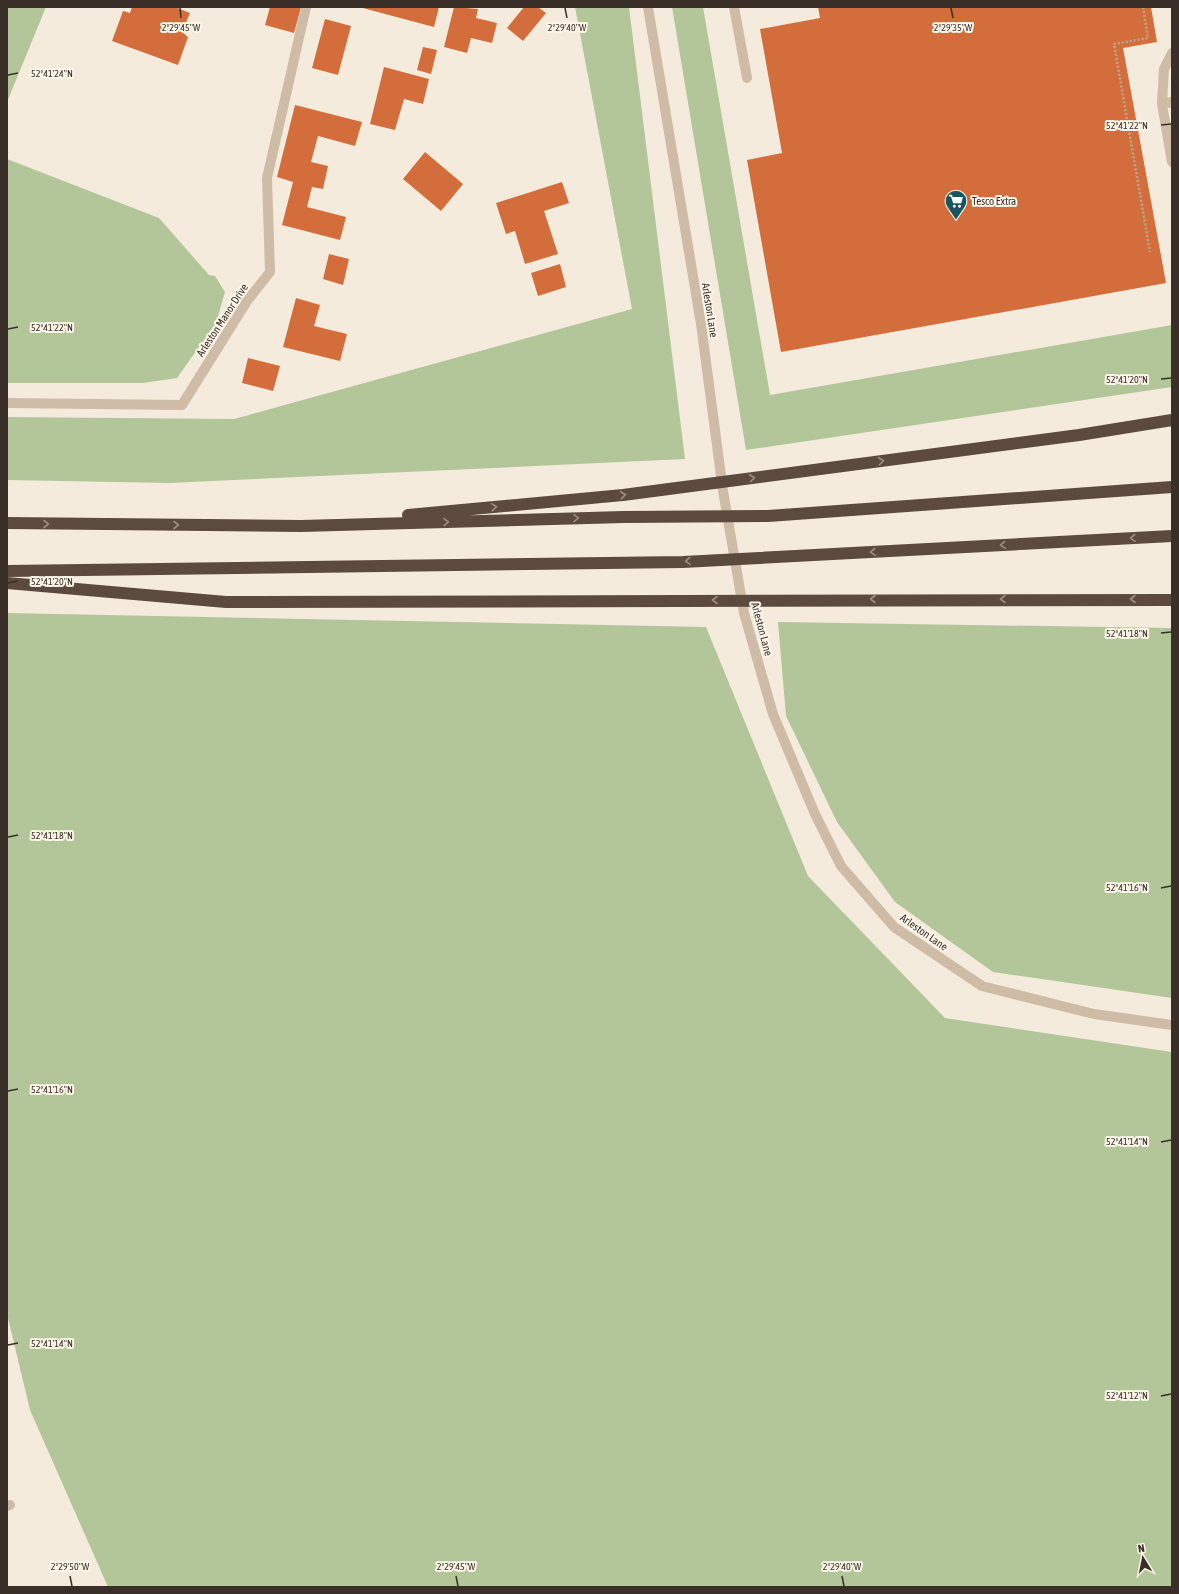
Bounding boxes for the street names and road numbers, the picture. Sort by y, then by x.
street label: Arleston Manor Drive [194,281,250,359]
street label: Arleston Lane [700,282,720,338]
street label: Arleston Lane [749,601,775,657]
street label: Arleston Lane [898,911,950,953]

